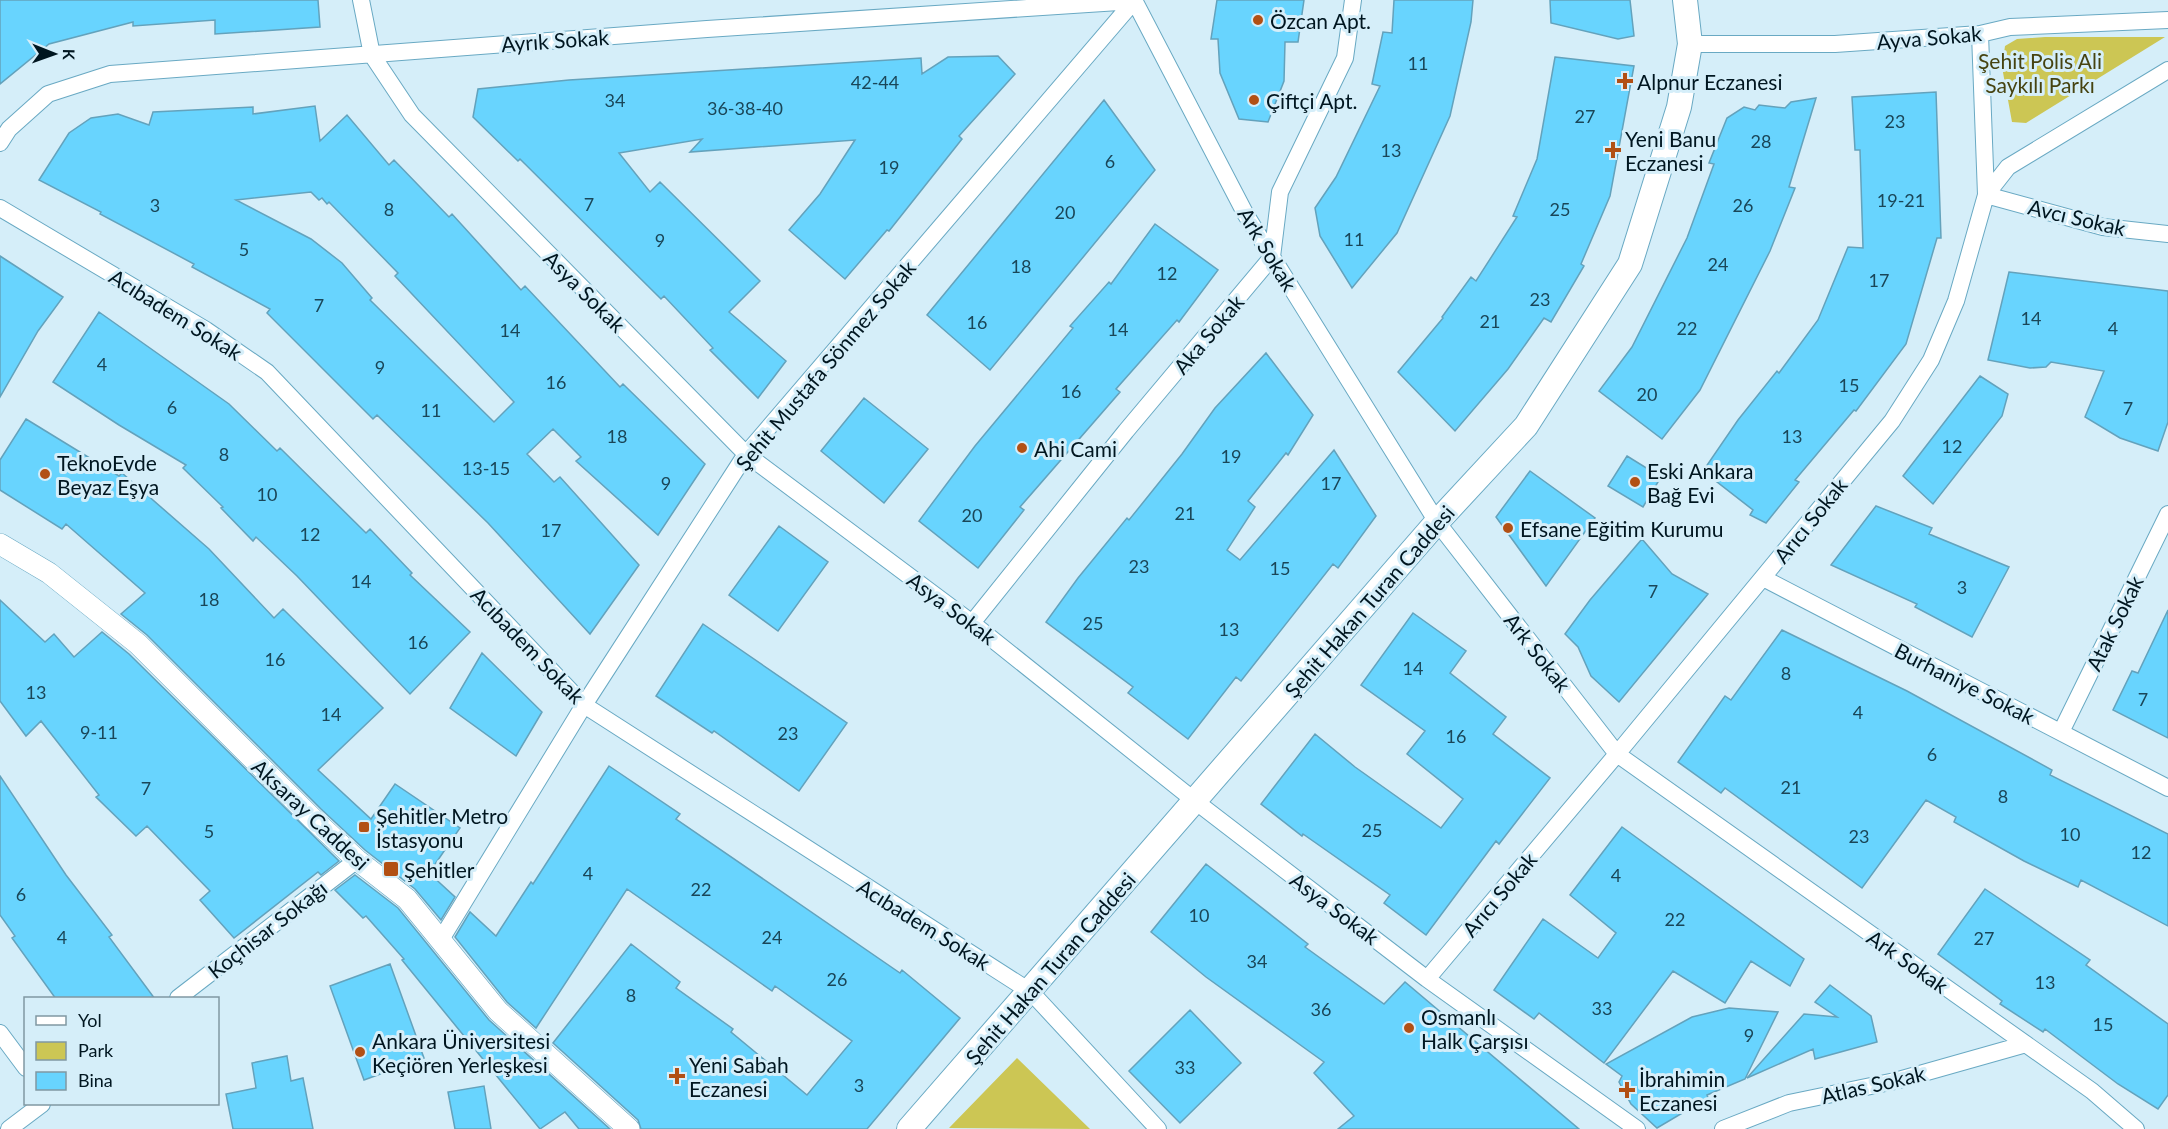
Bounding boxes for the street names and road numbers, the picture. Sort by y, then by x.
street label: Ayva Sokak [1875,20,1983,54]
street label: Ayrık Sokak [500,24,610,56]
street label: Avcı Sokak [2026,194,2129,240]
street label: Ark Sokak [1233,203,1303,296]
street label: Asya Sokak [539,245,631,337]
street label: Şehit Mustafa Sönmez Sokak [730,255,920,475]
street label: Acıbadem Sokak [105,263,247,365]
street label: Aka Sokak [1168,289,1249,379]
street label: Arıcı Sokak [1768,472,1852,568]
street label: Şehit Hakan Turan Caddesi [1279,500,1459,702]
street label: Asya Sokak [903,567,1002,650]
street label: Atak Sokak [2080,571,2148,675]
street label: Acıbadem Sokak [466,582,590,708]
street label: Ark Sokak [1500,608,1577,697]
street label: Burhaniye Sokak [1891,637,2039,729]
street label: Aksaray Caddesi [247,753,375,875]
street label: Arıcı Sokak [1457,847,1542,941]
street label: Şehit Hakan Turan Caddesi [960,867,1140,1069]
street label: Asya Sokak [1286,867,1385,950]
street label: Acıbadem Sokak [853,873,995,975]
street label: Koçhisar Sokağı [202,875,332,983]
street label: Ark Sokak [1863,924,1953,998]
street label: Atlas Sokak [1819,1060,1928,1108]

